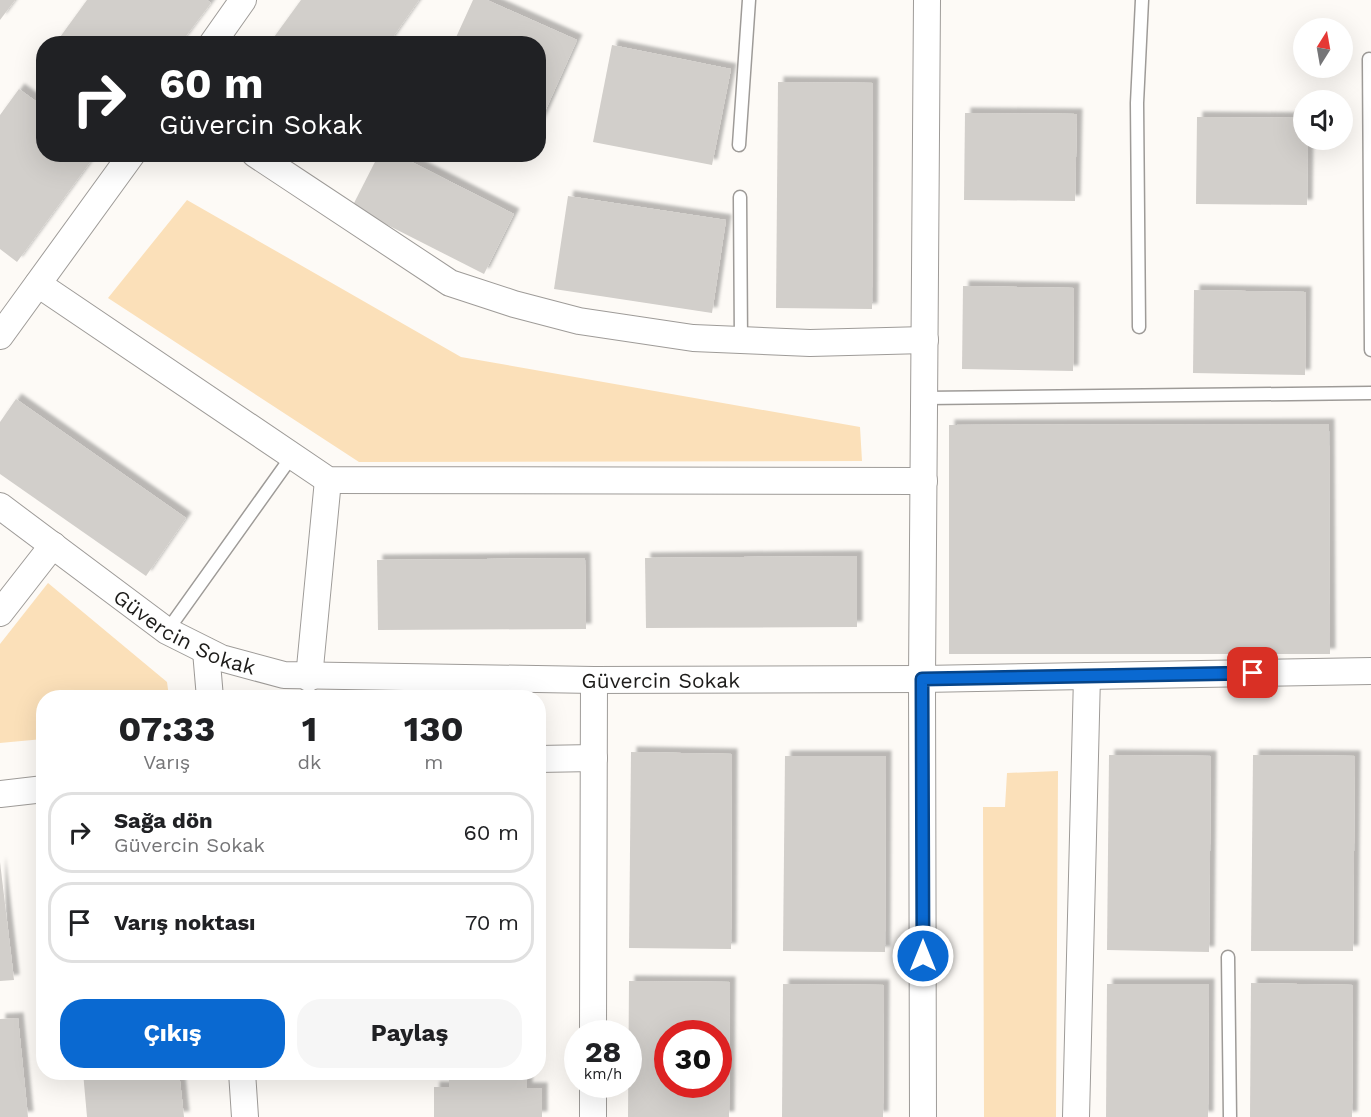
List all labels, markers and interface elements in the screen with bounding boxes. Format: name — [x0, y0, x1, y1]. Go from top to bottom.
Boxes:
north arrow — [1293, 18, 1353, 78]
map controls — [1293, 18, 1353, 150]
text: 60 m — [159, 59, 263, 108]
icon: right — [60, 60, 138, 138]
button: sound — [1293, 90, 1353, 150]
text: Güvercin Sokak — [159, 109, 363, 141]
street label: Güvercin Sokak — [109, 583, 258, 679]
pin — [1227, 647, 1278, 698]
icon: arrive — [1236, 656, 1269, 689]
street label: Güvercin Sokak — [581, 667, 740, 693]
text: 07:33 — [118, 708, 215, 750]
text: 1 — [302, 708, 317, 750]
text: 130 — [404, 708, 464, 750]
text: Varış — [143, 750, 190, 774]
text: dk — [298, 750, 321, 774]
text: m — [424, 750, 443, 774]
text: Sağa dön — [114, 808, 213, 833]
icon: right — [63, 816, 96, 849]
text: 60 m — [463, 820, 519, 845]
text: Güvercin Sokak — [114, 833, 265, 857]
icon: arrive — [63, 906, 96, 939]
text: Varış noktası — [114, 910, 256, 935]
text: 70 m — [465, 910, 519, 935]
position arrow — [891, 924, 955, 988]
button: Çıkış — [60, 999, 285, 1068]
button: Paylaş — [297, 999, 522, 1068]
speed limit sign: 30 — [654, 1020, 732, 1098]
text: 28 — [585, 1034, 621, 1069]
text: km/h — [584, 1065, 622, 1083]

